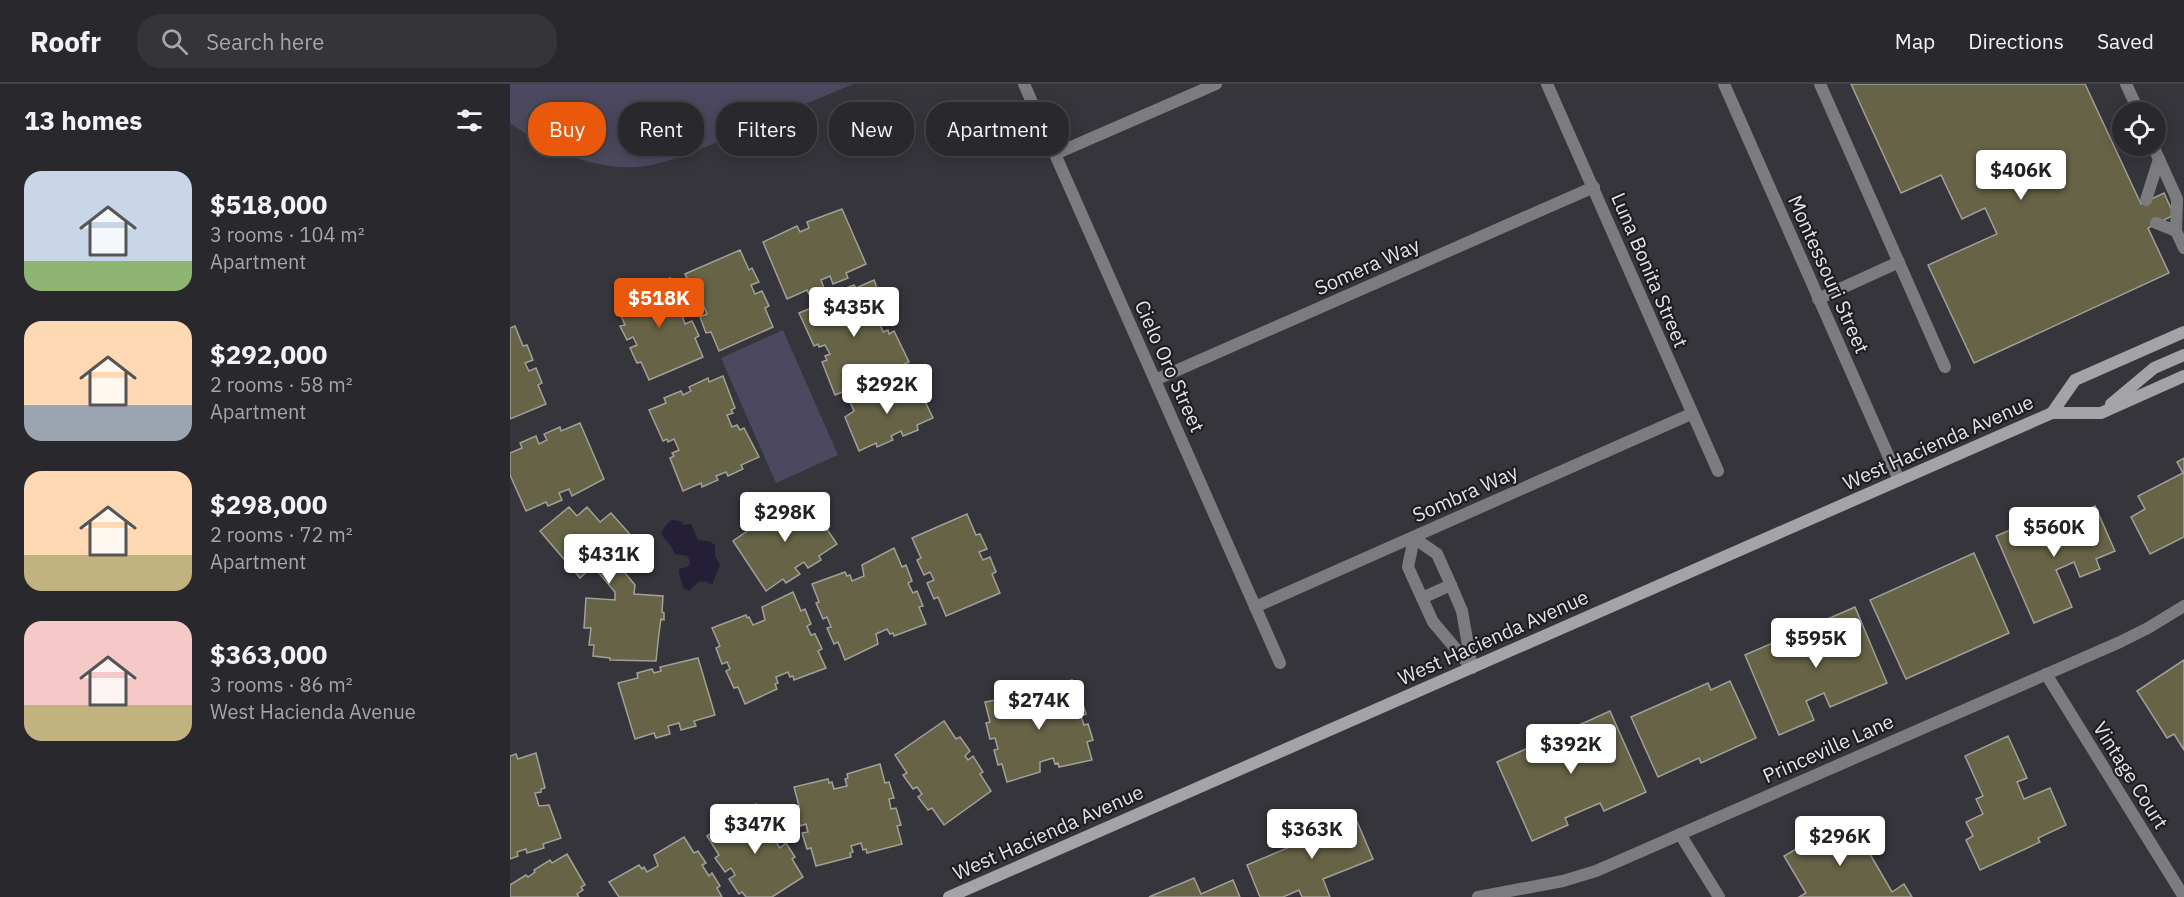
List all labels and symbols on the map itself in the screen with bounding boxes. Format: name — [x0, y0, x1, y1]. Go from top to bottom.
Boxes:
pin: $406K — [1979, 150, 2063, 201]
street label: Luna Bonita Street — [1605, 188, 1695, 352]
street label: Montessouri Street — [1782, 191, 1876, 357]
street label: Somera Way — [1310, 231, 1424, 301]
pin: $518K — [617, 278, 701, 329]
pin: $435K — [812, 287, 896, 338]
street label: Cielo Oro Street — [1129, 296, 1211, 436]
pin: $292K — [845, 364, 929, 415]
street label: West Hacienda Avenue — [1838, 388, 2038, 496]
street label: Sombra Way — [1408, 458, 1522, 528]
pin: $298K — [743, 492, 827, 543]
pin: $560K — [2012, 507, 2096, 558]
pin: $431K — [567, 534, 651, 585]
street label: West Hacienda Avenue — [1393, 583, 1593, 691]
pin: $595K — [1774, 618, 1858, 669]
pin: $274K — [997, 680, 1081, 731]
street label: Princeville Lane — [1758, 707, 1898, 789]
street label: Vintage Court — [2087, 716, 2175, 834]
pin: $392K — [1529, 724, 1613, 775]
street label: West Hacienda Avenue — [948, 778, 1148, 886]
pin: $347K — [713, 804, 797, 855]
pin: $363K — [1270, 809, 1354, 860]
pin: $296K — [1798, 816, 1882, 867]

